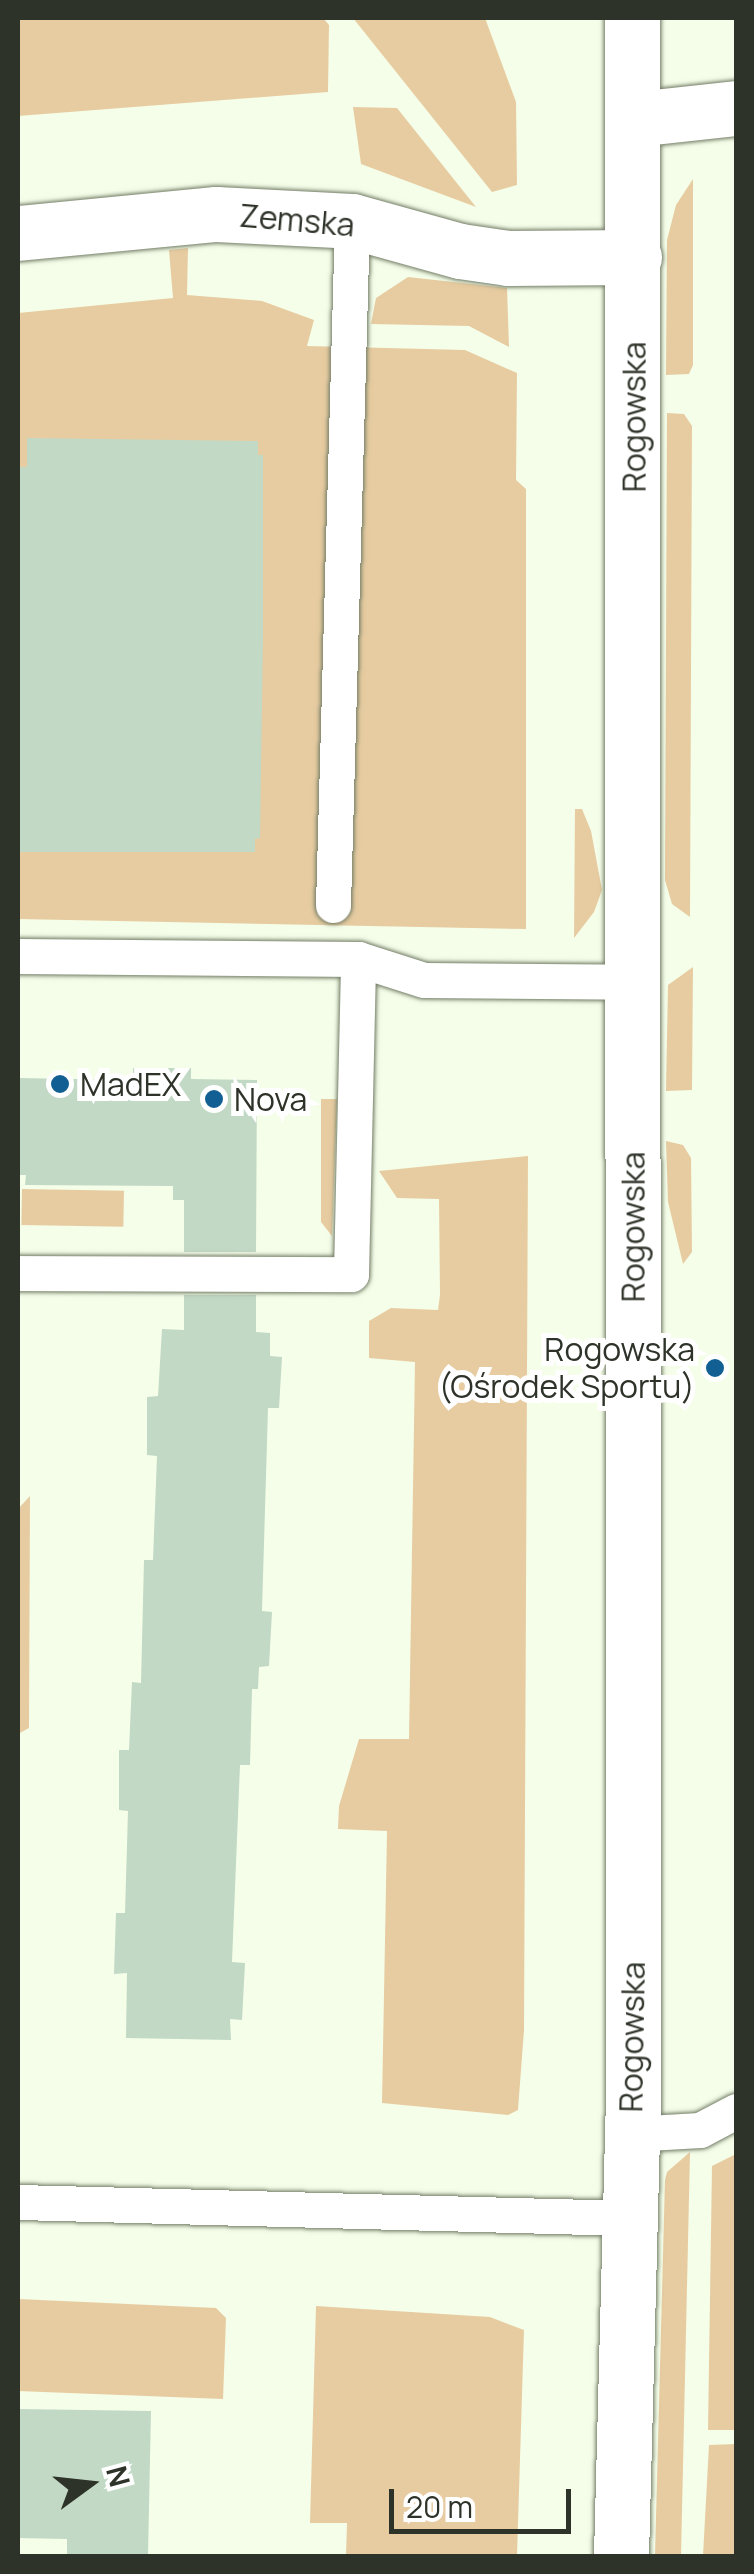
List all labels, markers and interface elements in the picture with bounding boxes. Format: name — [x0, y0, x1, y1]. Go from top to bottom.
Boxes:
street label: Zemska — [238, 196, 356, 244]
street label: Rogowska — [615, 342, 653, 492]
place label: MadEX — [80, 1065, 181, 1103]
marker: MadEX — [49, 1073, 71, 1095]
place label: Nova — [234, 1080, 307, 1118]
marker: Nova — [203, 1088, 225, 1110]
street label: Rogowska — [614, 1152, 652, 1302]
place label: Rogowska (Ośrodek Sportu) — [439, 1331, 695, 1406]
marker: Rogowska (Ośrodek Sportu) — [704, 1357, 726, 1379]
street label: Rogowska — [611, 1961, 653, 2113]
north arrow — [40, 2434, 140, 2534]
text: N — [98, 2462, 140, 2491]
scale bar — [394, 2469, 576, 2531]
text: 20 m — [406, 2486, 473, 2527]

